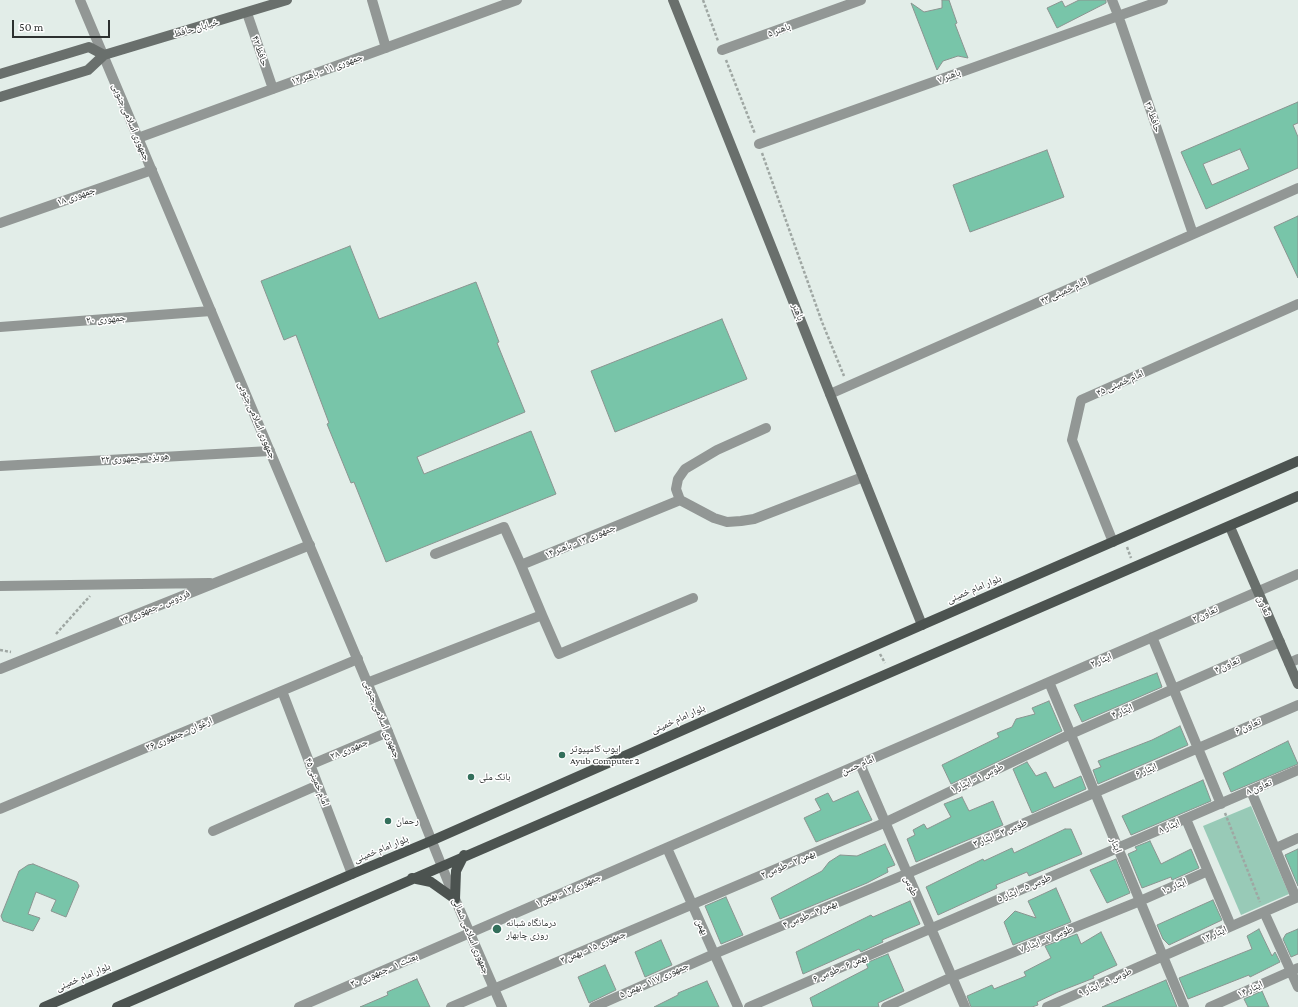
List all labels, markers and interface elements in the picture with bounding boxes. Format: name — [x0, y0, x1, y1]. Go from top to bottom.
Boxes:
scale bar — [14, 12, 112, 38]
street label: خیابان حافظ — [172, 16, 220, 40]
text: 50 m — [19, 20, 43, 34]
street label: باهنر ۵ — [766, 20, 792, 40]
street label: حافظ ۴۲ — [249, 34, 271, 68]
street label: جمهوری ۱۱ - باهنر ۱۲ — [290, 50, 364, 88]
street label: باهنر ۷ — [936, 66, 962, 86]
street label: جمهوری اسلامی جنوبی — [109, 82, 153, 162]
street label: حافظ ۳۶ — [1142, 100, 1164, 134]
street label: جمهوری ۱۸ — [55, 184, 97, 208]
street label: امام خمینی ۴۳ — [1038, 275, 1090, 307]
street label: باهنر — [789, 302, 807, 322]
street label: جمهوری ۲۰ — [86, 312, 126, 326]
street label: امام خمینی ۴۵ — [1094, 367, 1146, 399]
street label: جمهوری اسلامی جنوبی — [235, 380, 279, 460]
street label: هویزه - جمهوری ۲۲ — [100, 450, 170, 466]
street label: جمهوری ۱۳ - باهنر ۱۴ — [543, 521, 617, 561]
street label: بلوار امام خمینی — [945, 572, 1003, 606]
street label: فردوس - جمهوری ۲۴ — [118, 587, 192, 627]
street label: تعاون — [1254, 594, 1274, 618]
street label: تعاون ۲ — [1190, 603, 1220, 625]
street label: ایثار ۲ — [1088, 650, 1114, 670]
street label: تعاون ۴ — [1212, 654, 1242, 676]
street label: جمهوری اسلامی جنوبی — [361, 678, 403, 760]
street label: ایثار ۴ — [1109, 701, 1135, 721]
street label: بلوار امام خمینی — [649, 702, 707, 736]
street label: ارغوان - جمهوری ۲۶ — [144, 715, 214, 753]
street label: تعاون ۶ — [1233, 715, 1263, 737]
street label: جمهوری ۲۸ — [328, 736, 370, 762]
place label: ایوب کامپیوتر Ayub Computer 2 — [570, 743, 640, 766]
marker: ایوب کامپیوتر Ayub Computer 2 — [557, 750, 567, 760]
street label: امام حسن — [840, 753, 876, 777]
street label: امام خمینی ۴۵ — [302, 756, 332, 808]
street label: طوس ۱ - ایثار ۱ — [948, 760, 1006, 796]
street label: ایثار ۶ — [1133, 760, 1159, 780]
place label: بانک ملی — [479, 771, 511, 783]
marker: بانک ملی — [466, 772, 476, 782]
street label: تعاون ۸ — [1244, 776, 1274, 798]
place label: رحمان — [396, 815, 419, 827]
marker: رحمان — [383, 816, 393, 826]
street label: طوس ۳ - ایثار ۳ — [971, 816, 1029, 850]
street label: ایثار ۸ — [1156, 816, 1182, 836]
street label: بلوار امام خمینی — [352, 833, 410, 865]
street label: ایثار — [1107, 835, 1125, 855]
street label: بهمن ۲ - طوس ۲ — [759, 847, 817, 881]
street label: جمهوری ۱۳ - بهمن ۱ — [533, 871, 603, 909]
street label: طوس ۵ - ایثار ۵ — [995, 871, 1053, 905]
street label: طوس — [901, 874, 921, 898]
street label: ایثار ۱۰ — [1159, 875, 1189, 897]
street label: جمهوری اسلامی شمالی — [450, 896, 492, 976]
street label: بهمن ۴ - طوس ۴ — [781, 897, 839, 931]
place label: درمانگاه شبانه روزی چابهار — [506, 917, 556, 940]
street label: بهمن — [693, 917, 711, 937]
marker: درمانگاه شبانه روزی چابهار — [491, 923, 503, 935]
street label: طوس ۷ - ایثار ۷ — [1017, 923, 1075, 955]
street label: ایثار ۱۲ — [1199, 923, 1229, 945]
street label: جمهوری ۱۵ - بهمن ۳ — [558, 928, 628, 966]
street label: بعثت ۱ - جمهوری ۳۰ — [348, 950, 420, 990]
street label: بهمن ۶ - طوس ۶ — [811, 951, 869, 985]
street label: جمهوری ۱۱۷ - بهمن ۵ — [617, 959, 691, 1001]
street label: بلوار امام خمینی — [54, 960, 112, 994]
street label: طوس ۹ - ایثار ۹ — [1076, 965, 1134, 999]
street label: ایثار ۱۴ — [1235, 978, 1265, 1000]

